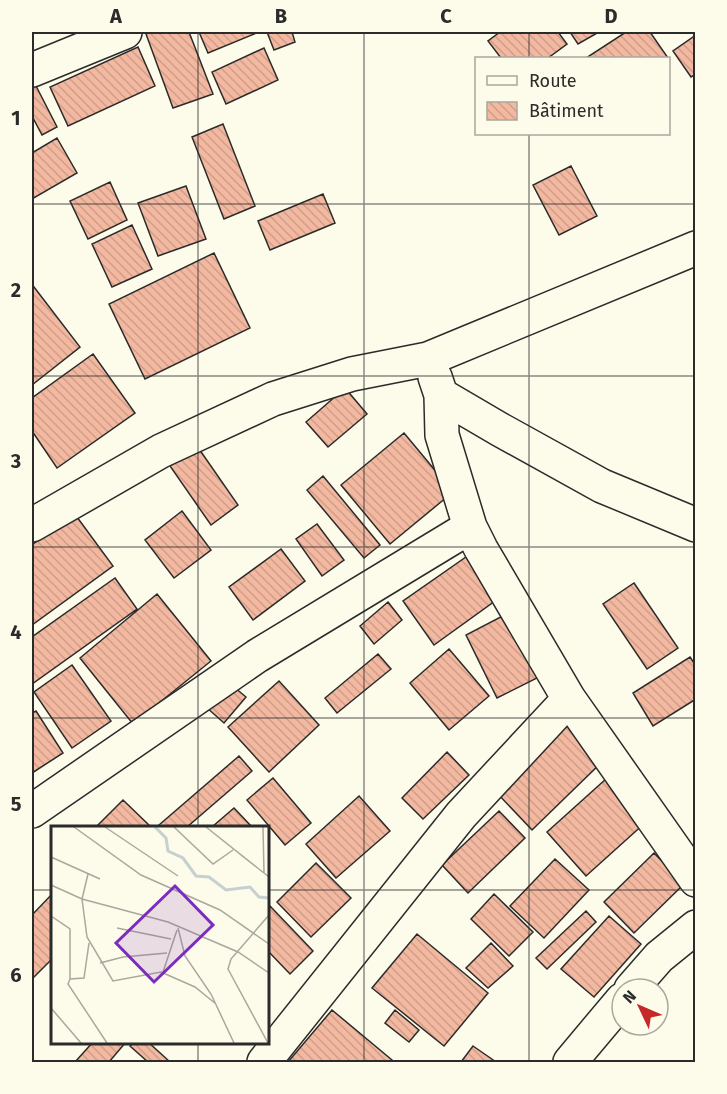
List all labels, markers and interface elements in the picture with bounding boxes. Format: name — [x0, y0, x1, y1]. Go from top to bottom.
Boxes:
text: A — [109, 4, 123, 28]
text: B — [275, 4, 287, 28]
text: C — [440, 4, 452, 28]
text: D — [604, 4, 618, 28]
legend — [475, 57, 670, 135]
text: Route — [529, 70, 577, 92]
text: Bâtiment — [529, 100, 604, 122]
text: 1 — [11, 106, 21, 130]
text: 2 — [11, 278, 21, 302]
text: 3 — [10, 449, 21, 473]
text: 4 — [10, 620, 22, 644]
text: 5 — [11, 792, 22, 816]
inset map — [51, 826, 268, 1043]
text: 6 — [10, 963, 22, 987]
north arrow — [610, 977, 670, 1037]
text: N — [619, 987, 640, 1007]

